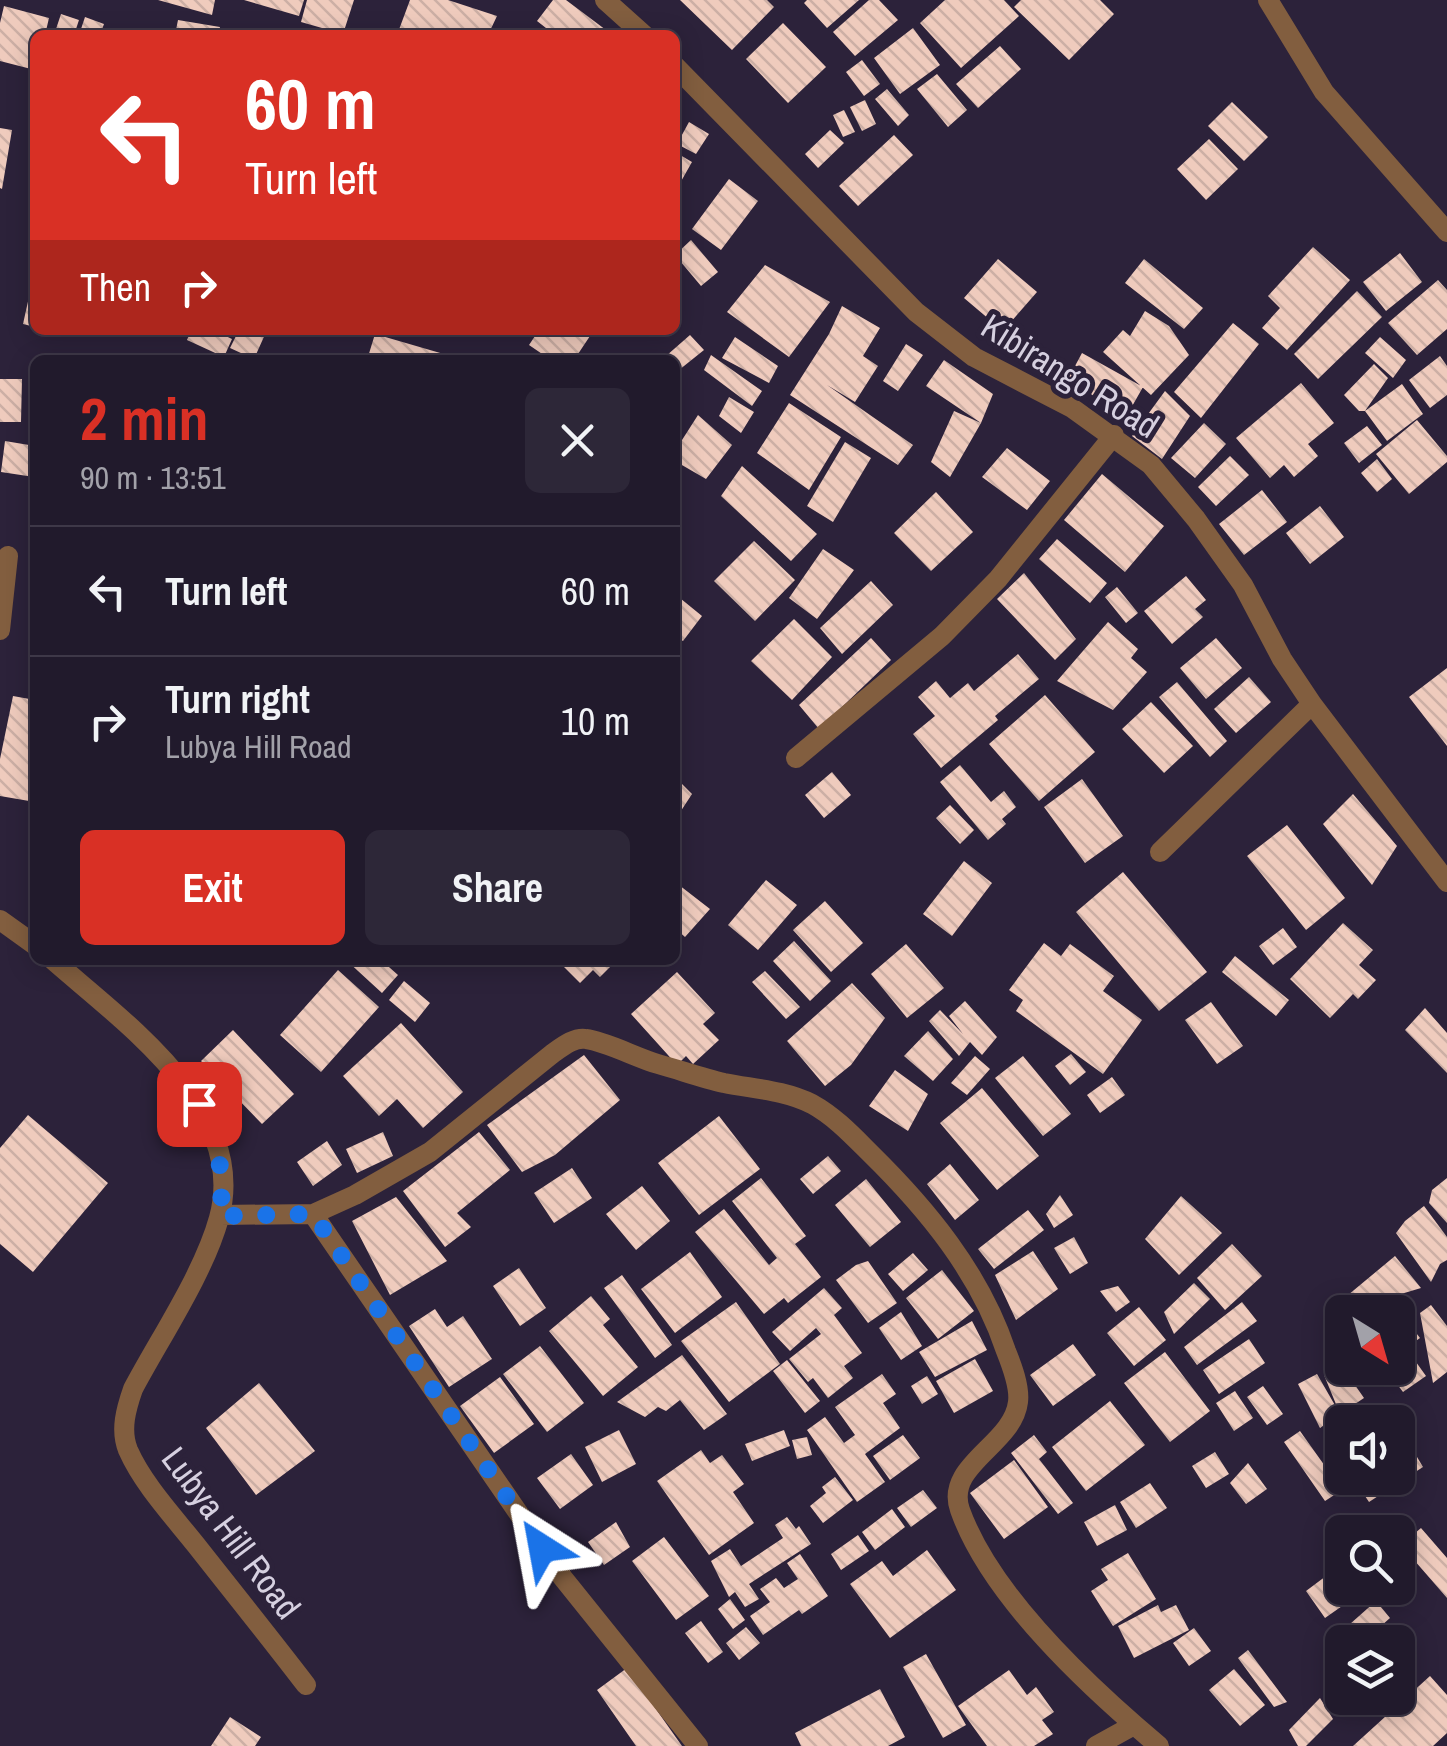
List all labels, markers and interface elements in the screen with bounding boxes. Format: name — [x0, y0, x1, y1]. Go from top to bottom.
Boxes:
text: 60 m — [245, 57, 376, 151]
icon: left — [80, 70, 210, 200]
text: Turn left — [245, 147, 377, 208]
icon: right — [171, 260, 226, 315]
text: Then — [80, 262, 151, 313]
street label: Kibirango Road — [973, 302, 1168, 449]
text: 2 min — [80, 378, 209, 459]
button: close — [525, 388, 630, 493]
text: 90 m · 13:51 — [80, 456, 226, 499]
icon: left — [80, 564, 135, 619]
text: Turn left — [165, 566, 287, 617]
text: 60 m — [561, 566, 630, 617]
text: Turn right — [165, 674, 310, 725]
icon: right — [80, 694, 135, 749]
text: 10 m — [561, 696, 630, 747]
text: Lubya Hill Road — [165, 725, 352, 768]
button: Exit — [80, 830, 345, 945]
button: Share — [365, 830, 630, 945]
pin — [157, 1062, 242, 1147]
icon: arrive — [172, 1077, 227, 1132]
north arrow — [1325, 1295, 1415, 1385]
map controls — [1325, 1295, 1415, 1715]
button: sound — [1325, 1405, 1415, 1495]
street label: Lubya Hill Road — [151, 1437, 312, 1628]
position arrow — [490, 1496, 594, 1600]
button: search — [1325, 1515, 1415, 1605]
button: layers — [1325, 1625, 1415, 1715]

